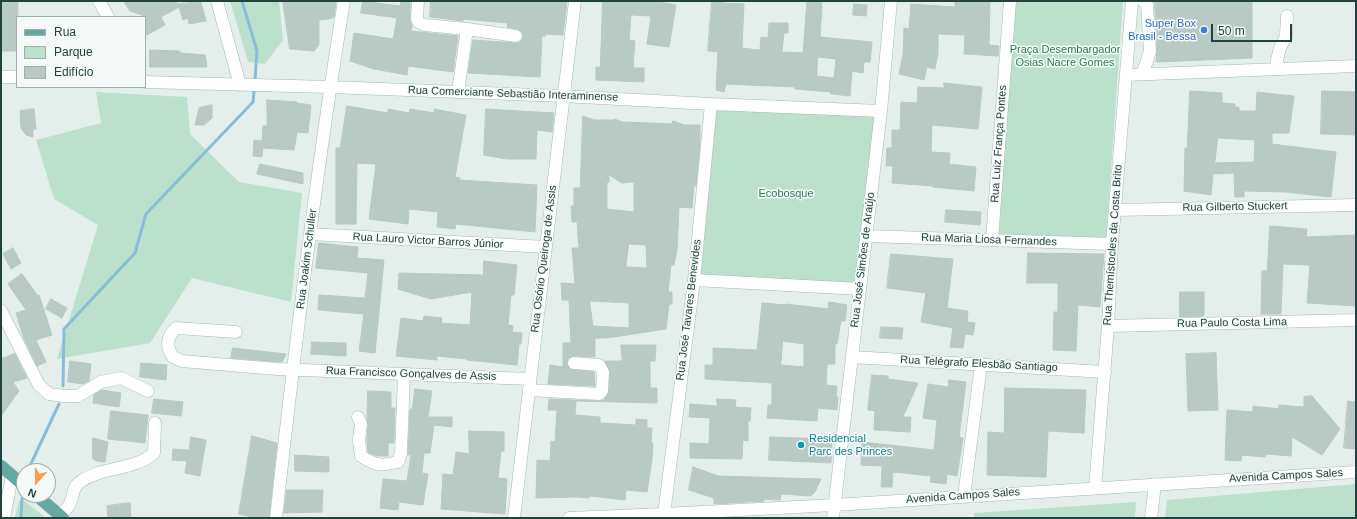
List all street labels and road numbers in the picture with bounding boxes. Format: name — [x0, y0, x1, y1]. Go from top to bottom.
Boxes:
street label: Rua Comerciante Sebastião Interaminense — [408, 84, 618, 104]
street label: Rua Luiz França Pontes — [988, 85, 1010, 203]
street label: Rua Themístocles da Costa Brito — [1101, 164, 1125, 326]
street label: Rua Osório Queiroga de Assis — [528, 184, 560, 334]
street label: Rua José Simões de Araújo — [848, 192, 878, 328]
street label: Rua Gilberto Stuckert — [1182, 199, 1288, 215]
street label: Rua Joakim Schuller — [294, 208, 320, 310]
street label: Rua Lauro Victor Barros Júnior — [352, 230, 504, 252]
street label: Rua Maria Liosa Fernandes — [921, 231, 1057, 249]
street label: Rua José Tavares Benevides — [674, 238, 704, 382]
street label: Rua Paulo Costa Lima — [1177, 315, 1287, 331]
street label: Rua Telégrafo Elesbão Santiago — [900, 353, 1058, 375]
street label: Rua Francisco Gonçalves de Assis — [326, 364, 496, 384]
street label: Avenida Campos Sales — [1229, 466, 1343, 486]
street label: Avenida Campos Sales — [906, 485, 1020, 507]

